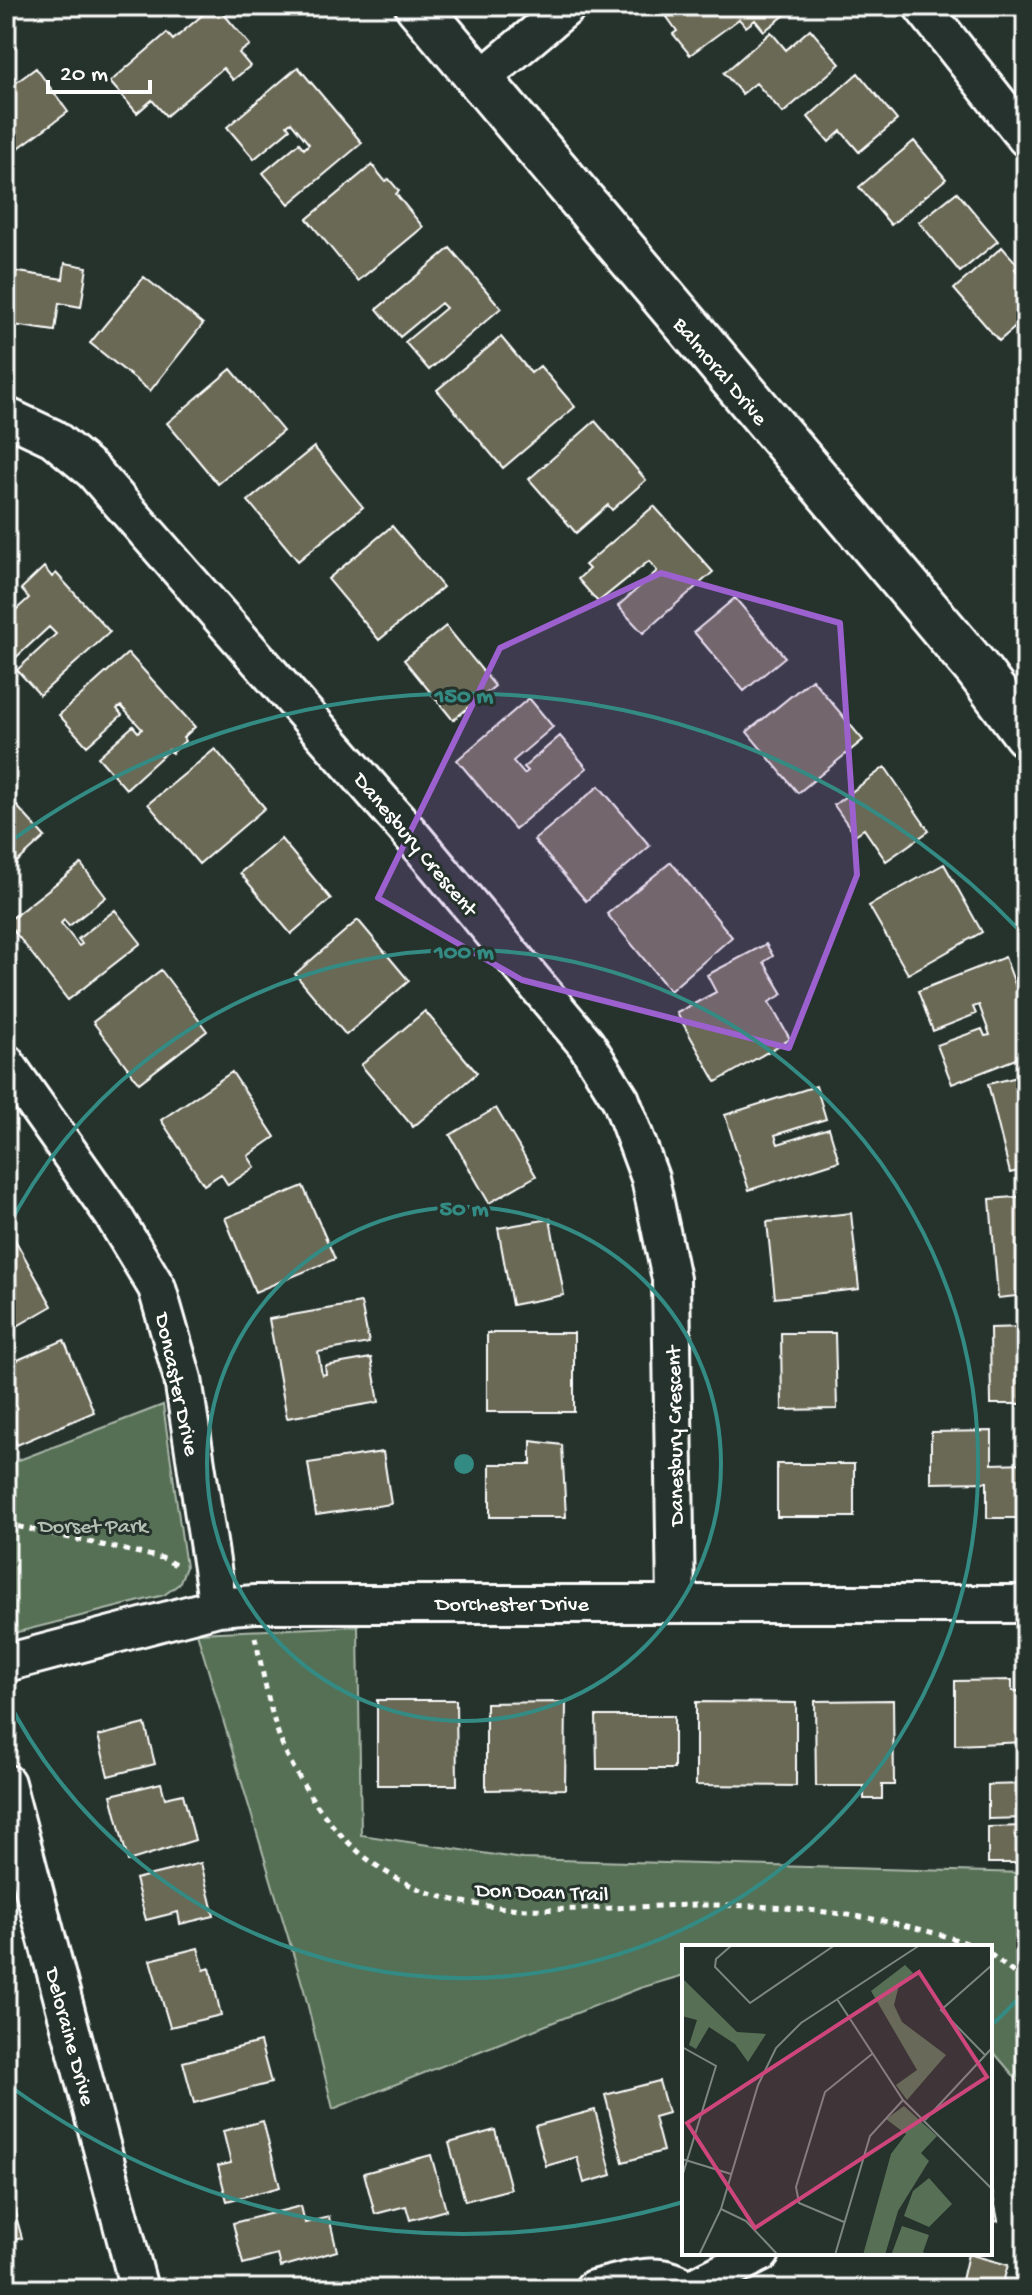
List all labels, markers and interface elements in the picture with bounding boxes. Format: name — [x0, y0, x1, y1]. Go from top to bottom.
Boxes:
scale bar — [48, 44, 150, 94]
text: 20 m — [60, 61, 108, 90]
street label: Balmoral Drive — [665, 312, 772, 432]
text: 150 m — [434, 683, 493, 712]
street label: Danesbury Crescent — [345, 767, 483, 924]
text: 100 m — [433, 939, 494, 968]
text: 50 m — [440, 1196, 488, 1225]
street label: Doncaster Drive — [147, 1309, 203, 1459]
street label: Danesbury Crescent — [662, 1344, 692, 1528]
centre of rings — [450, 1450, 478, 1478]
park label: Dorset Park — [36, 1515, 150, 1541]
street label: Dorchester Drive — [433, 1593, 589, 1619]
street label: Don Doan Trail — [473, 1879, 609, 1909]
inset map — [682, 1945, 992, 2255]
street label: Deloraine Drive — [37, 1963, 99, 2109]

